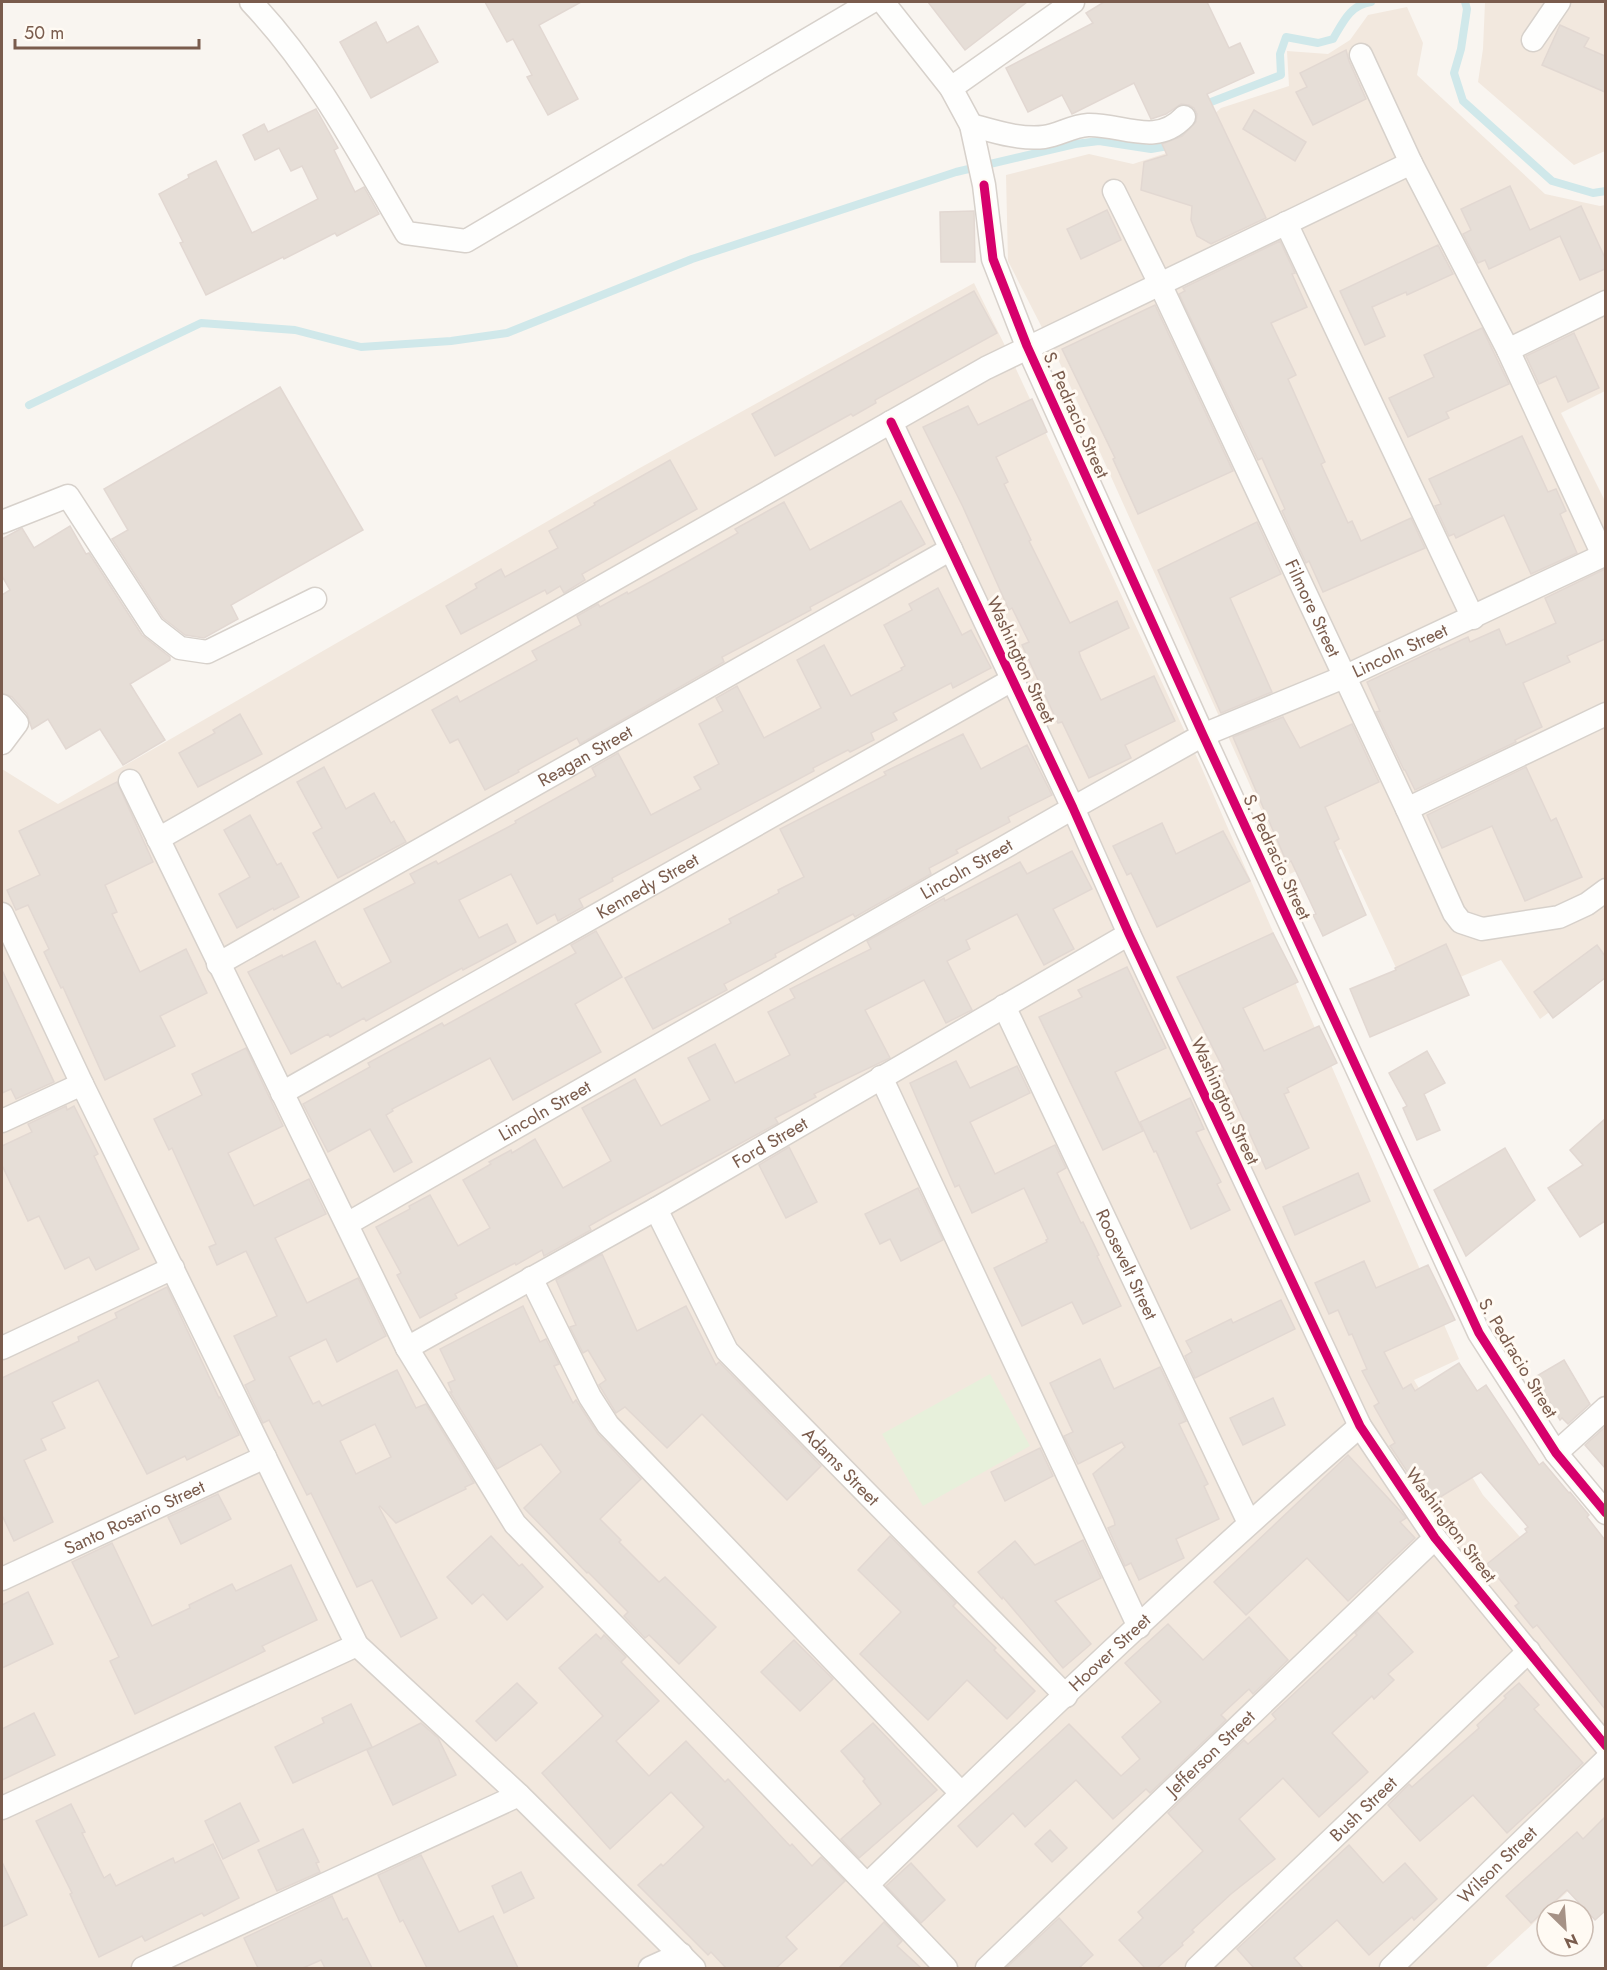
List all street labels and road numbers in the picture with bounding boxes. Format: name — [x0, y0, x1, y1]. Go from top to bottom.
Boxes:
street label: S. Pedracio Street — [1037, 348, 1116, 483]
street label: Filmore Street — [1278, 555, 1347, 662]
street label: Washington Street — [980, 592, 1062, 729]
street label: Lincoln Street — [1348, 617, 1452, 684]
street label: Reagan Street — [533, 719, 638, 793]
street label: S. Pedracio Street — [1237, 790, 1318, 925]
street label: Lincoln Street — [915, 832, 1018, 906]
street label: Kennedy Street — [592, 847, 704, 925]
street label: Washington Street — [1184, 1033, 1266, 1170]
street label: Lincoln Street — [494, 1074, 596, 1147]
street label: Ford Street — [727, 1110, 813, 1175]
street label: Roosevelt Street — [1089, 1205, 1164, 1325]
street label: S. Pedracio Street — [1472, 1293, 1564, 1423]
street label: Adams Street — [796, 1422, 886, 1512]
street label: Washington Street — [1399, 1462, 1503, 1588]
street label: Santo Rosario Street — [60, 1473, 210, 1561]
street label: Hoover Street — [1063, 1607, 1157, 1698]
street label: Jefferson Street — [1159, 1704, 1261, 1804]
street label: Bush Street — [1324, 1770, 1403, 1848]
street label: Wilson Street — [1452, 1820, 1543, 1910]

